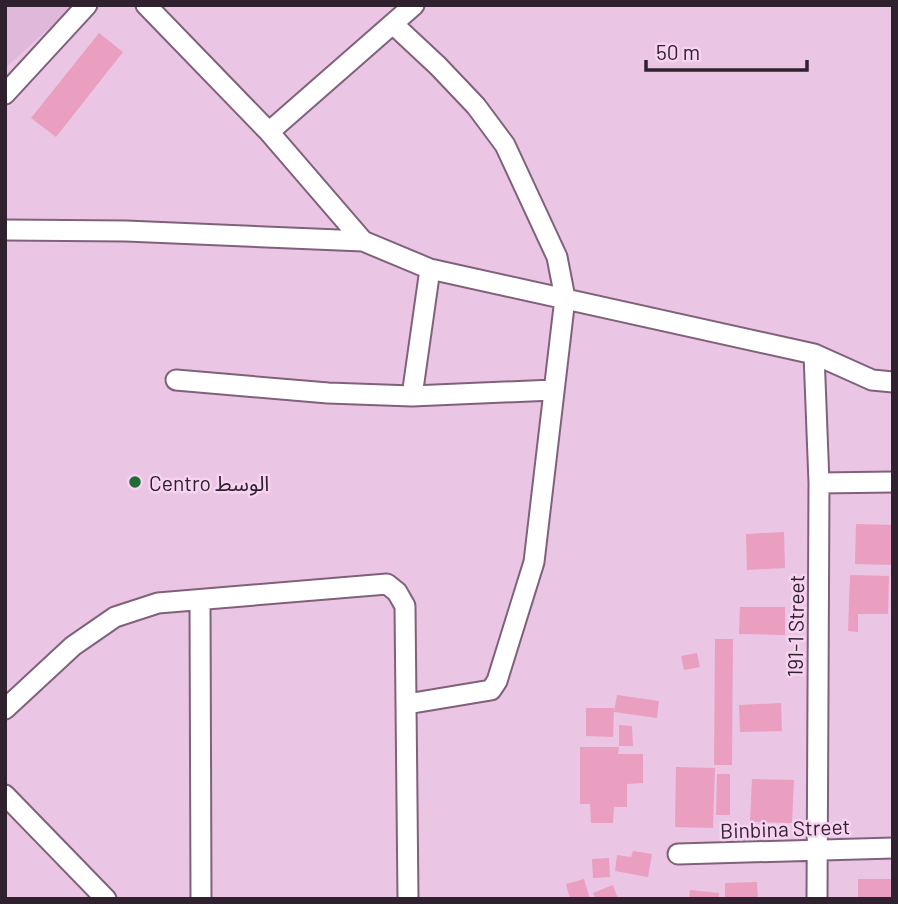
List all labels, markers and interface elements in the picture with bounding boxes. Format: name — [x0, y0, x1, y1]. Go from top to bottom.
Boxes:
scale bar — [646, 28, 807, 72]
text: 50 m — [656, 39, 700, 64]
place label: Centro الوسط — [149, 470, 269, 496]
marker: Centro الوسط — [127, 474, 143, 490]
street label: 191-1 Street — [782, 575, 808, 677]
street label: Binbina Street — [719, 813, 851, 843]

